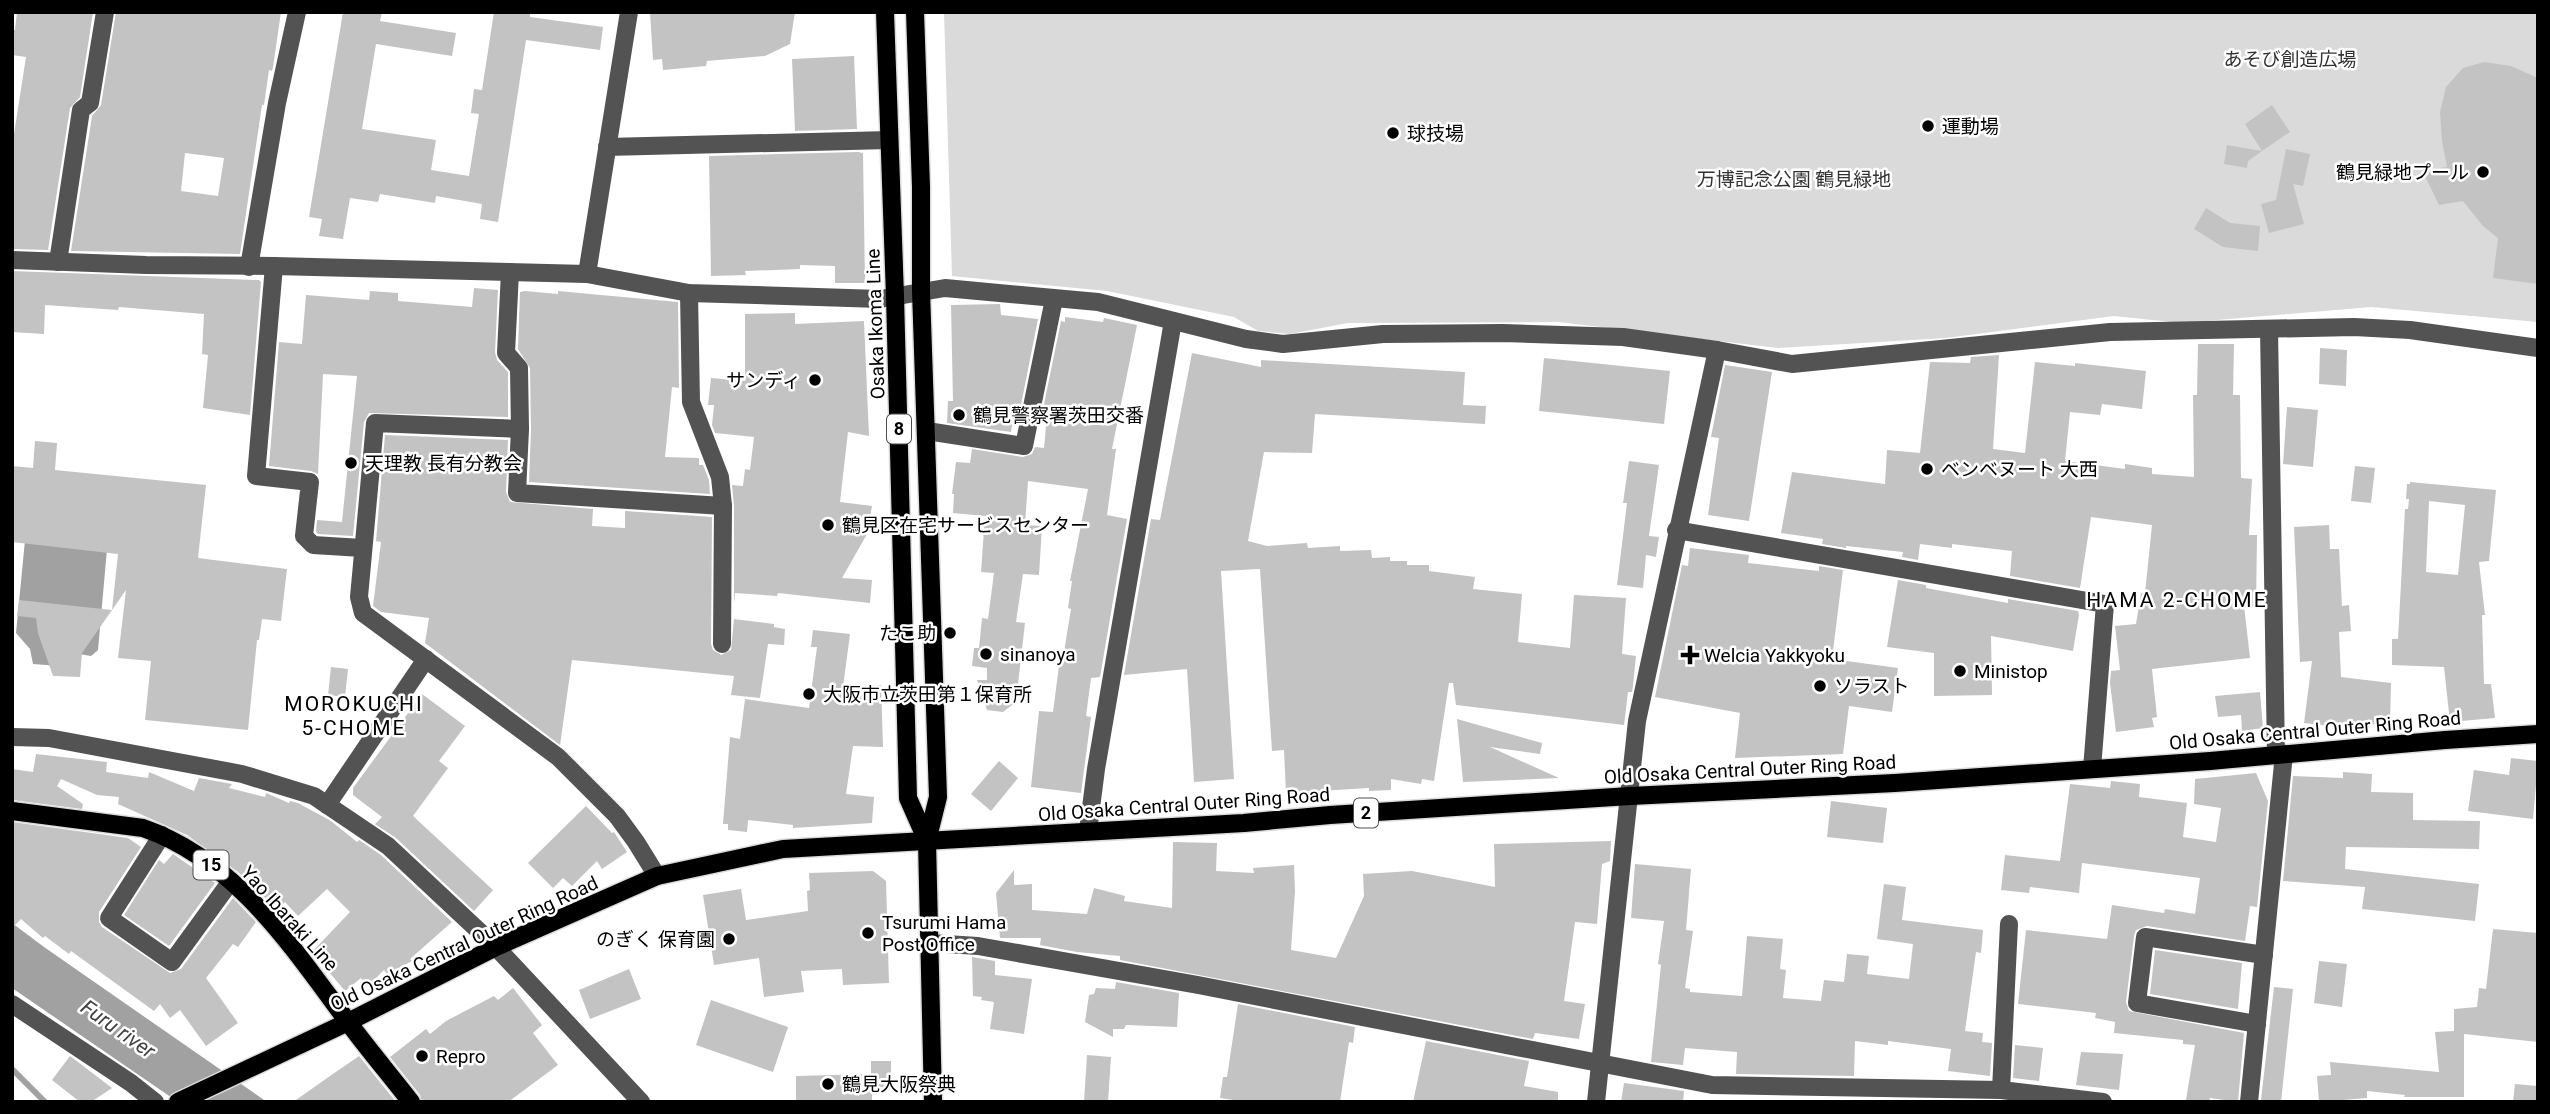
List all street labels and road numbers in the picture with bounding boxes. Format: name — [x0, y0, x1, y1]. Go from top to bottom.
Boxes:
street label: Osaka Ikoma Line — [861, 248, 890, 400]
road number: 8 — [887, 414, 911, 444]
street label: Old Osaka Central Outer Ring Road — [2168, 706, 2462, 755]
street label: Old Osaka Central Outer Ring Road — [1603, 750, 1897, 789]
street label: Old Osaka Central Outer Ring Road — [1037, 783, 1331, 826]
road number: 2 — [1354, 798, 1378, 828]
road number: 15 — [194, 850, 228, 880]
street label: Yao Ibaraki Line — [236, 861, 343, 976]
street label: Old Osaka Central Outer Ring Road — [327, 871, 602, 1016]

